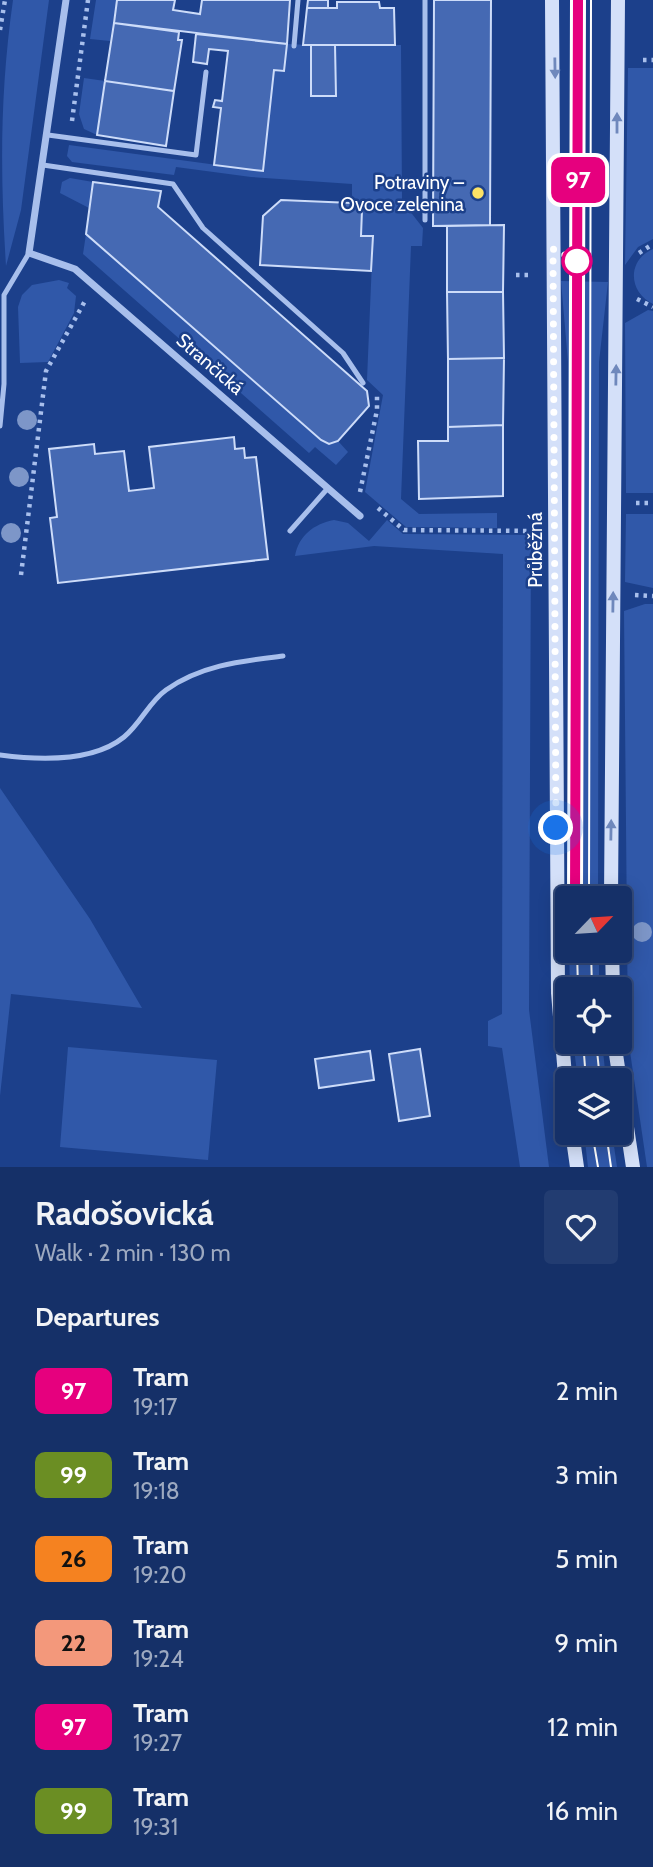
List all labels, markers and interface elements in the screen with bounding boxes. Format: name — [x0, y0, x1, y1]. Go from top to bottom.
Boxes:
one-way arrow — [549, 57, 561, 79]
one-way arrow — [611, 111, 623, 133]
line badge: 97 — [546, 157, 610, 203]
text: 97 — [565, 165, 591, 194]
place label: Potraviny – Ovoce zelenina — [340, 171, 465, 216]
marker: Potraviny – Ovoce zelenina — [470, 185, 486, 201]
unlabelled marker — [562, 246, 592, 276]
street label: Strančická — [172, 329, 248, 399]
one-way arrow — [610, 363, 622, 385]
street label: Průběžná — [524, 512, 547, 588]
one-way arrow — [608, 591, 619, 613]
your location — [538, 810, 573, 845]
one-way arrow — [605, 818, 617, 840]
north arrow — [555, 886, 632, 962]
map controls — [555, 886, 632, 1145]
button: locate — [555, 977, 632, 1054]
button: layers — [555, 1068, 632, 1145]
button: heart — [544, 1190, 618, 1264]
text: Radošovická — [35, 1193, 214, 1233]
text: Walk · 2 min · 130 m — [35, 1239, 231, 1267]
text: Departures — [35, 1301, 159, 1333]
text: Tram — [133, 1361, 189, 1393]
text: 2 min — [556, 1375, 618, 1407]
text: 97 — [61, 1376, 86, 1405]
text: 19:17 — [133, 1393, 177, 1421]
text: Tram — [133, 1445, 189, 1477]
text: 3 min — [555, 1459, 618, 1491]
text: 99 — [60, 1460, 87, 1489]
text: 19:18 — [133, 1477, 180, 1505]
text: Tram — [133, 1529, 189, 1561]
text: 5 min — [555, 1543, 618, 1575]
text: 26 — [60, 1544, 87, 1573]
text: 19:20 — [133, 1561, 186, 1589]
text: Tram — [133, 1613, 189, 1645]
text: 9 min — [555, 1627, 618, 1659]
text: 22 — [61, 1628, 86, 1657]
text: 19:24 — [133, 1645, 184, 1673]
text: Tram — [133, 1697, 189, 1729]
text: 12 min — [547, 1711, 618, 1743]
text: 97 — [61, 1712, 86, 1741]
text: 19:27 — [133, 1729, 182, 1757]
text: Tram — [133, 1781, 189, 1813]
text: 16 min — [546, 1795, 618, 1827]
text: 99 — [60, 1796, 87, 1825]
text: 19:31 — [133, 1813, 178, 1841]

